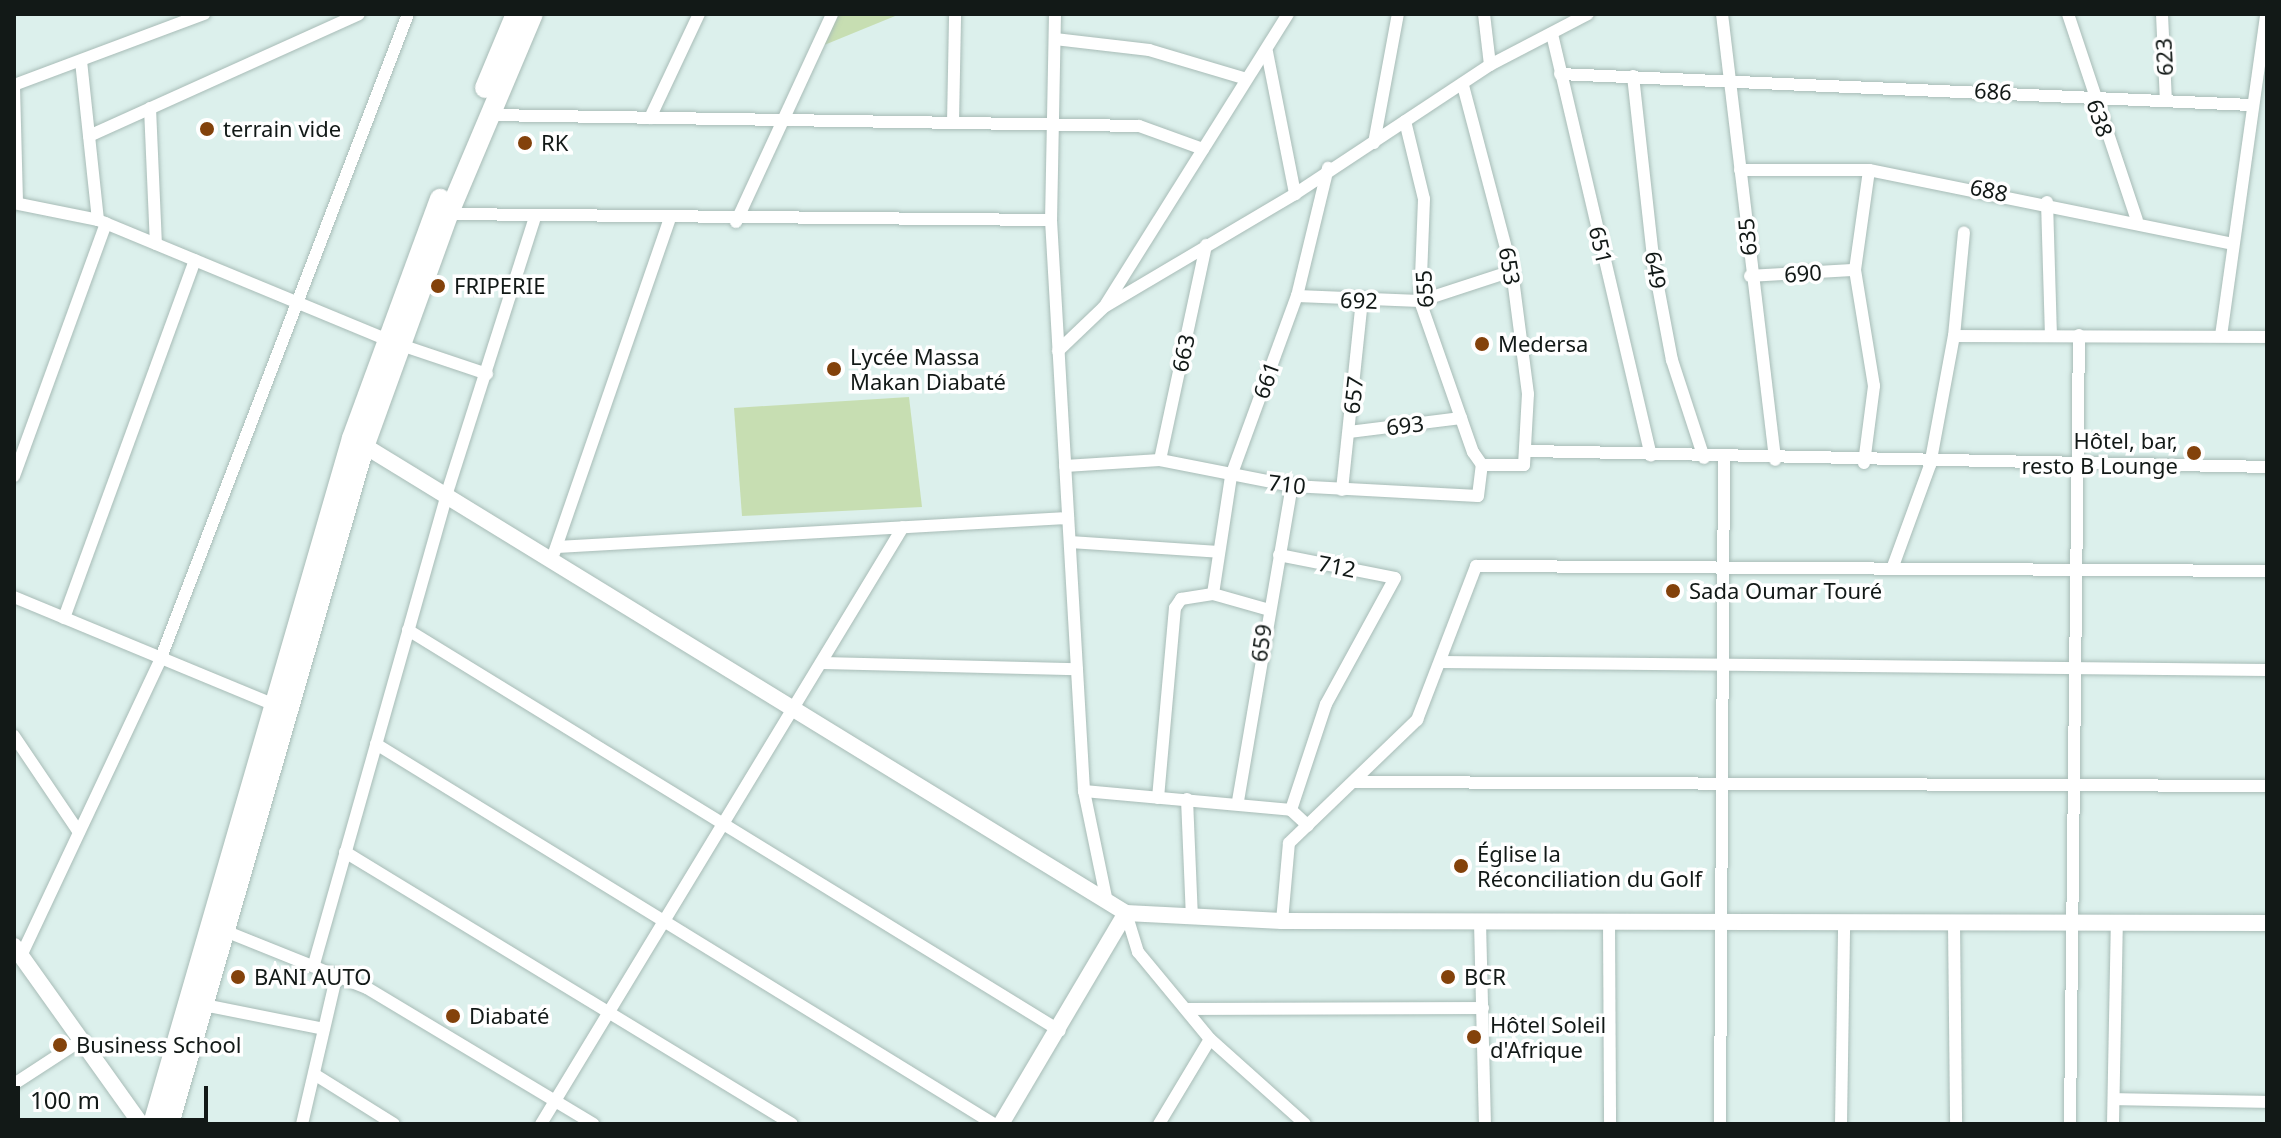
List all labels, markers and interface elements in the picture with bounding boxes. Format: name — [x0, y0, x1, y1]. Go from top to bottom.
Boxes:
street label: 623 — [2150, 37, 2178, 77]
street label: 686 — [1973, 77, 2013, 105]
street label: 638 — [2081, 96, 2119, 140]
place label: terrain vide — [223, 116, 341, 142]
marker: terrain vide — [198, 120, 216, 138]
place label: RK — [541, 130, 568, 156]
marker: RK — [516, 134, 534, 152]
street label: 688 — [1968, 173, 2010, 207]
street label: 635 — [1732, 217, 1762, 257]
street label: 651 — [1584, 224, 1618, 266]
street label: 653 — [1494, 245, 1526, 287]
street label: 649 — [1640, 249, 1672, 291]
street label: 690 — [1783, 259, 1823, 287]
street label: 655 — [1410, 269, 1438, 309]
place label: FRIPERIE — [454, 273, 545, 299]
marker: FRIPERIE — [429, 277, 447, 295]
street label: 692 — [1340, 286, 1378, 314]
place label: Medersa — [1498, 331, 1588, 357]
street label: 663 — [1166, 332, 1200, 374]
marker: Medersa — [1473, 335, 1491, 353]
place label: Lycée Massa Makan Diabaté — [850, 343, 1006, 394]
street label: 661 — [1247, 358, 1285, 402]
marker: Lycée Massa Makan Diabaté — [825, 360, 843, 378]
street label: 657 — [1338, 375, 1368, 415]
street label: 693 — [1385, 410, 1425, 440]
place label: Hôtel, bar, resto B Lounge — [2021, 427, 2178, 478]
marker: Hôtel, bar, resto B Lounge — [2185, 444, 2203, 462]
street label: 710 — [1267, 469, 1307, 499]
street label: 712 — [1316, 549, 1358, 583]
place label: Sada Oumar Touré — [1689, 578, 1882, 604]
marker: Sada Oumar Touré — [1664, 582, 1682, 600]
street label: 659 — [1245, 622, 1277, 664]
place label: Église la Réconciliation du Golf — [1477, 840, 1702, 892]
marker: Église la Réconciliation du Golf — [1452, 857, 1470, 875]
place label: BANI AUTO — [254, 964, 371, 990]
place label: BCR — [1464, 964, 1506, 990]
marker: BANI AUTO — [229, 968, 247, 986]
marker: BCR — [1439, 968, 1457, 986]
place label: Diabaté — [469, 1003, 549, 1029]
marker: Diabaté — [444, 1007, 462, 1025]
place label: Hôtel Soleil d'Afrique — [1490, 1011, 1606, 1062]
marker: Hôtel Soleil d'Afrique — [1465, 1028, 1483, 1046]
place label: Business School — [76, 1032, 241, 1058]
marker: Business School — [51, 1036, 69, 1054]
scale bar — [20, 1070, 212, 1120]
text: 100 m — [30, 1083, 100, 1116]

